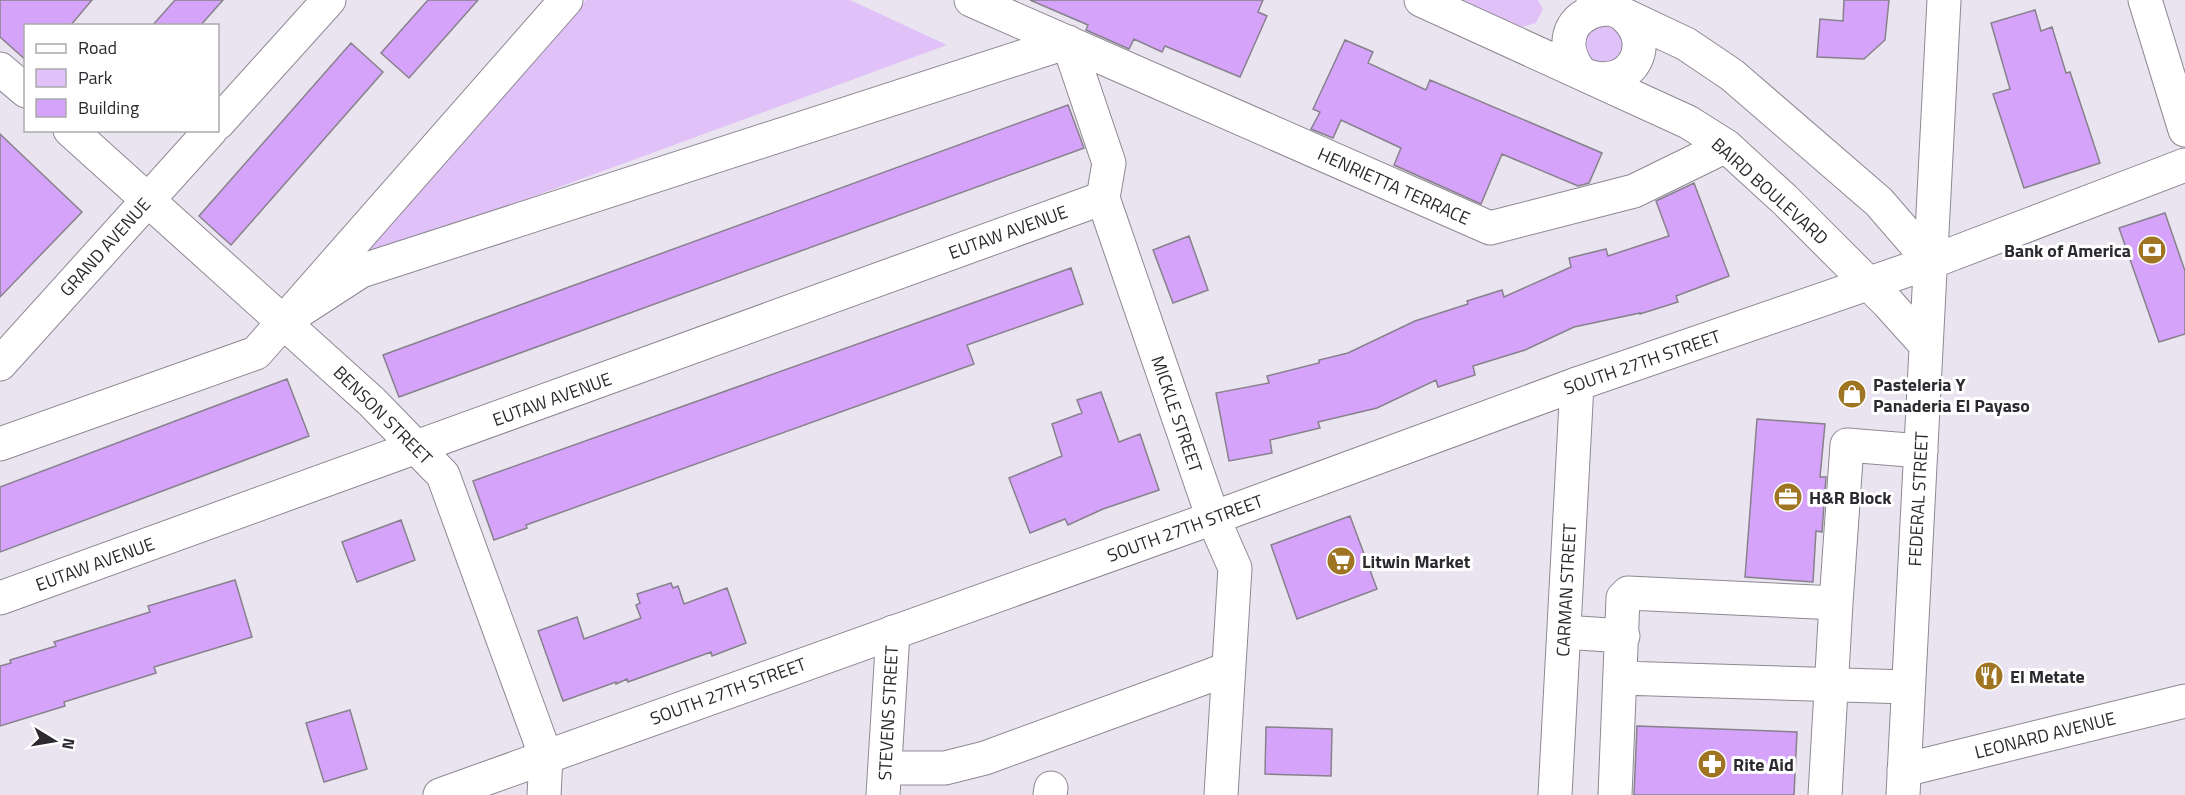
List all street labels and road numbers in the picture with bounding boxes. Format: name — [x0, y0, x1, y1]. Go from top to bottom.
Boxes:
street label: BAIRD BOULEVARD — [1706, 131, 1834, 251]
street label: HENRIETTA TERRACE — [1313, 140, 1475, 232]
street label: GRAND AVENUE — [53, 192, 157, 302]
street label: EUTAW AVENUE — [945, 198, 1071, 266]
street label: SOUTH 27TH STREET — [1560, 322, 1725, 401]
street label: MICKLE STREET — [1144, 352, 1210, 476]
street label: BENSON STREET — [327, 359, 439, 471]
street label: EUTAW AVENUE — [489, 365, 615, 433]
street label: FEDERAL STREET — [1901, 430, 1935, 567]
street label: SOUTH 27TH STREET — [1103, 487, 1267, 569]
street label: CARMAN STREET — [1549, 522, 1583, 657]
street label: EUTAW AVENUE — [32, 530, 158, 598]
street label: STEVENS STREET — [871, 644, 905, 781]
street label: SOUTH 27TH STREET — [646, 650, 810, 732]
street label: LEONARD AVENUE — [1972, 704, 2118, 766]

